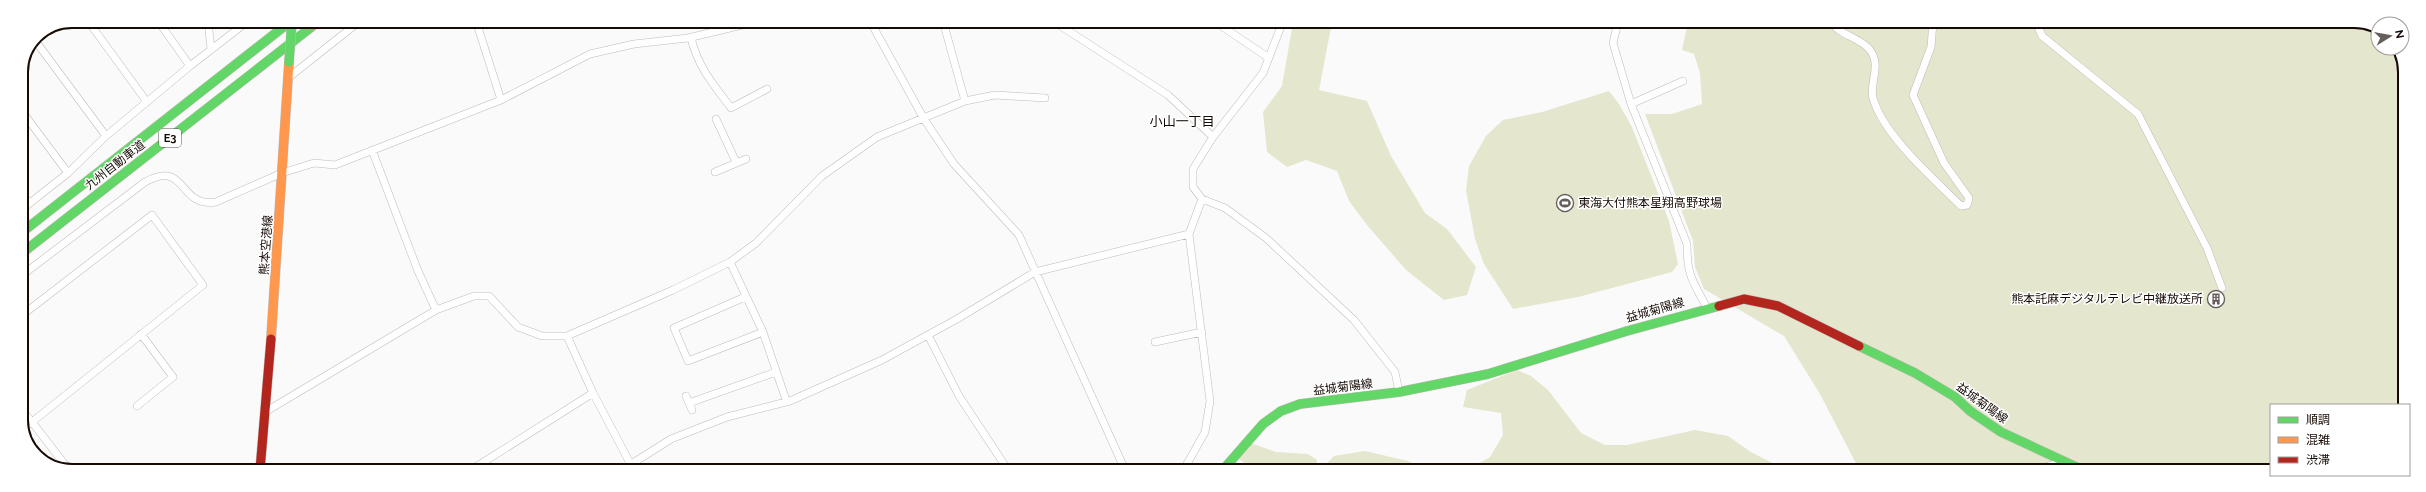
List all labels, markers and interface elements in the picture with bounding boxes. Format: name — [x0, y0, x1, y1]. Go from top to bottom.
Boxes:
north arrow — [2370, 16, 2410, 56]
text: N — [2392, 29, 2407, 40]
district label: 小山一丁目 — [1149, 114, 1215, 129]
road number: E3 — [159, 129, 181, 147]
street label: 九州自動車道 — [82, 137, 148, 193]
sports icon: 東海大付熊本星翔高野球場 — [1555, 193, 1575, 213]
place label: 東海大付熊本星翔高野球場 — [1578, 196, 1722, 210]
street label: 熊本空港線 — [257, 215, 275, 275]
building icon: 熊本託麻デジタルテレビ中継放送所 — [2206, 289, 2226, 309]
place label: 熊本託麻デジタルテレビ中継放送所 — [2011, 292, 2203, 306]
street label: 益城菊陽線 — [1624, 295, 1686, 325]
street label: 益城菊陽線 — [1312, 376, 1374, 398]
street label: 益城菊陽線 — [1954, 380, 2010, 426]
legend — [2270, 404, 2410, 476]
text: 順調 — [2306, 413, 2330, 427]
text: 混雑 — [2306, 433, 2330, 447]
text: 渋滞 — [2306, 453, 2330, 467]

